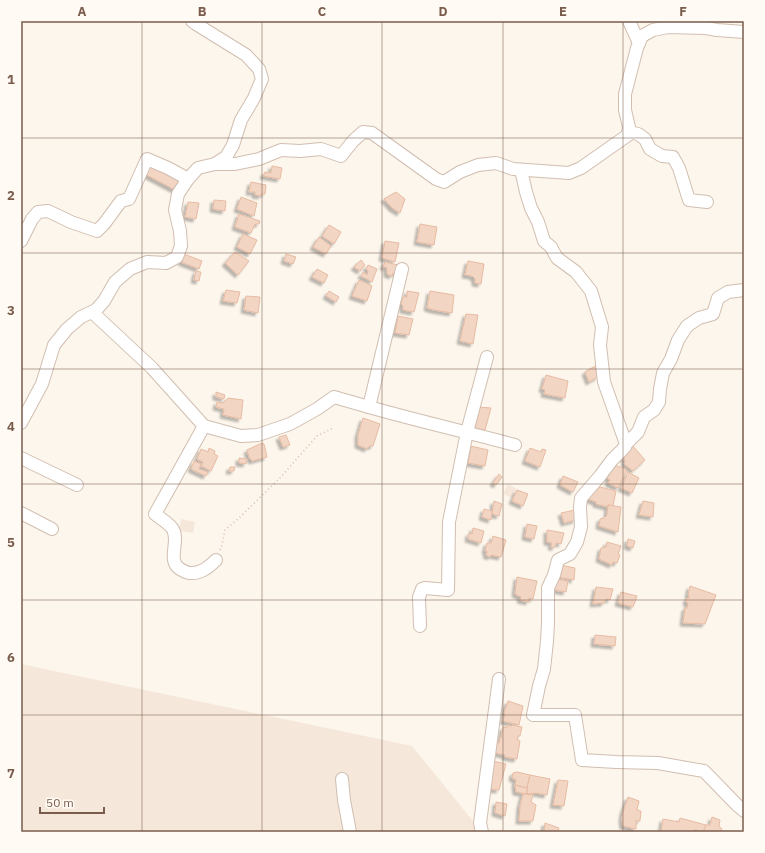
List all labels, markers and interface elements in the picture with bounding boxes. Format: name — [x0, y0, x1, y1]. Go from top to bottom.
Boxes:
text: A — [78, 3, 87, 20]
text: B — [198, 3, 207, 20]
text: C — [318, 3, 327, 20]
text: D — [438, 3, 448, 20]
text: E — [559, 3, 567, 20]
text: F — [679, 3, 687, 20]
text: 1 — [7, 71, 15, 88]
text: 2 — [7, 187, 15, 204]
text: 3 — [7, 302, 15, 319]
text: 4 — [7, 418, 15, 435]
text: 5 — [7, 534, 15, 551]
text: 6 — [7, 649, 15, 666]
text: 7 — [7, 765, 15, 782]
scale bar — [40, 789, 104, 815]
text: 50 m — [46, 795, 74, 810]

